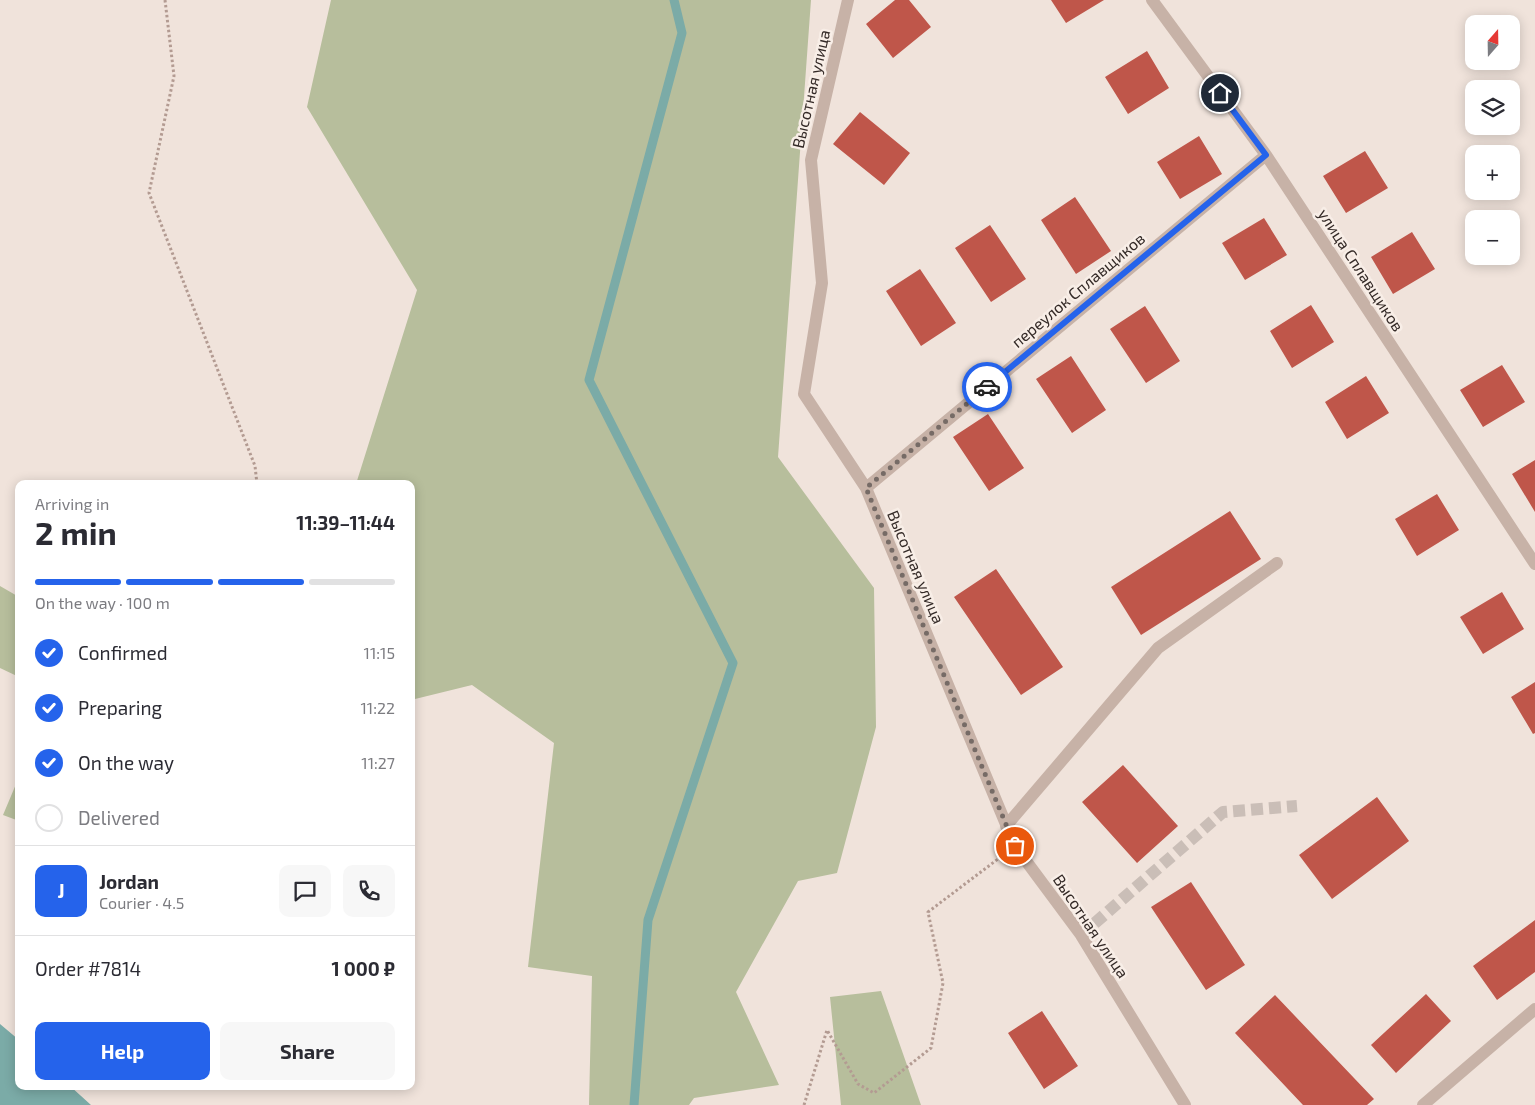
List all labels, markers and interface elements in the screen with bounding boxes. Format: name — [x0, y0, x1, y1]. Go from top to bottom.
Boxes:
north arrow — [1465, 15, 1520, 70]
map controls — [1465, 15, 1520, 265]
street label: Высотная улица — [788, 28, 834, 150]
pin — [1199, 72, 1241, 114]
icon: home — [1206, 79, 1234, 107]
button: layers — [1465, 80, 1520, 135]
button: + — [1465, 145, 1520, 200]
street label: улица Сплавщиков — [1314, 205, 1408, 335]
button: − — [1465, 210, 1520, 265]
street label: переулок Сплавщиков — [1007, 228, 1149, 352]
courier — [962, 362, 1012, 412]
icon: car — [973, 373, 1001, 401]
text: Arriving in — [35, 494, 109, 513]
street label: Высотная улица — [883, 507, 949, 627]
text: 11:39–11:44 — [296, 511, 395, 534]
text: 2 min — [35, 513, 117, 551]
text: On the way · 100 m — [35, 593, 170, 612]
icon: check — [35, 639, 63, 667]
text: Confirmed — [78, 641, 168, 664]
text: 11:15 — [364, 643, 395, 662]
icon: check — [35, 694, 63, 722]
text: Preparing — [78, 696, 162, 719]
text: 11:22 — [361, 698, 395, 717]
icon: check — [35, 749, 63, 777]
text: On the way — [78, 751, 174, 774]
text: 11:27 — [361, 753, 395, 772]
text: Delivered — [78, 806, 160, 829]
pin — [994, 825, 1036, 867]
icon: bag — [1001, 832, 1029, 860]
button: chat — [279, 865, 331, 917]
button: phone — [343, 865, 395, 917]
text: Jordan — [99, 870, 159, 893]
street label: Высотная улица — [1049, 870, 1133, 982]
text: J — [57, 879, 65, 902]
text: Courier · 4.5 — [99, 893, 184, 912]
text: Order #7814 — [35, 957, 141, 980]
text: 1 000 ₽ — [331, 957, 395, 980]
button: Help — [35, 1022, 210, 1080]
button: Share — [220, 1022, 395, 1080]

